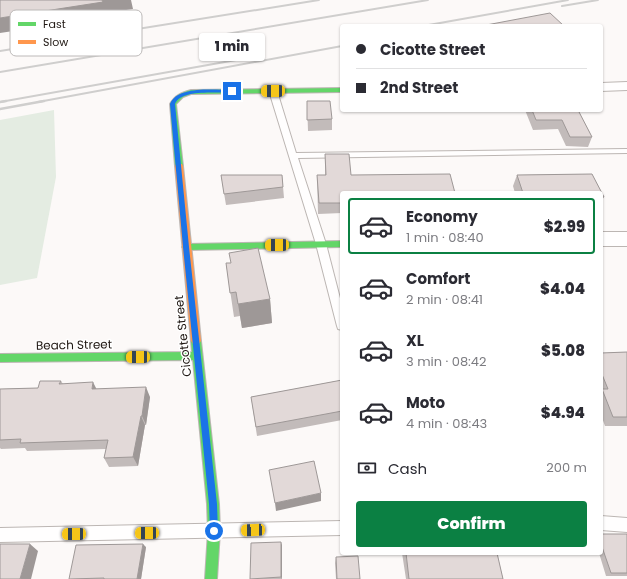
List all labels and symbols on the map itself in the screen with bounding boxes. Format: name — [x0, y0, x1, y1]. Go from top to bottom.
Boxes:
legend — [10, 10, 142, 56]
text: Fast — [43, 16, 66, 32]
callout: 1 min — [199, 33, 265, 61]
text: Slow — [43, 34, 68, 50]
route end — [223, 82, 241, 100]
car — [261, 85, 285, 97]
car — [265, 239, 289, 251]
street label: Cicotte Street — [170, 295, 195, 378]
street label: Beach Street — [36, 335, 112, 354]
car — [126, 351, 150, 363]
route start — [205, 522, 223, 540]
car — [241, 524, 265, 536]
car — [135, 527, 159, 539]
car — [62, 528, 86, 540]

